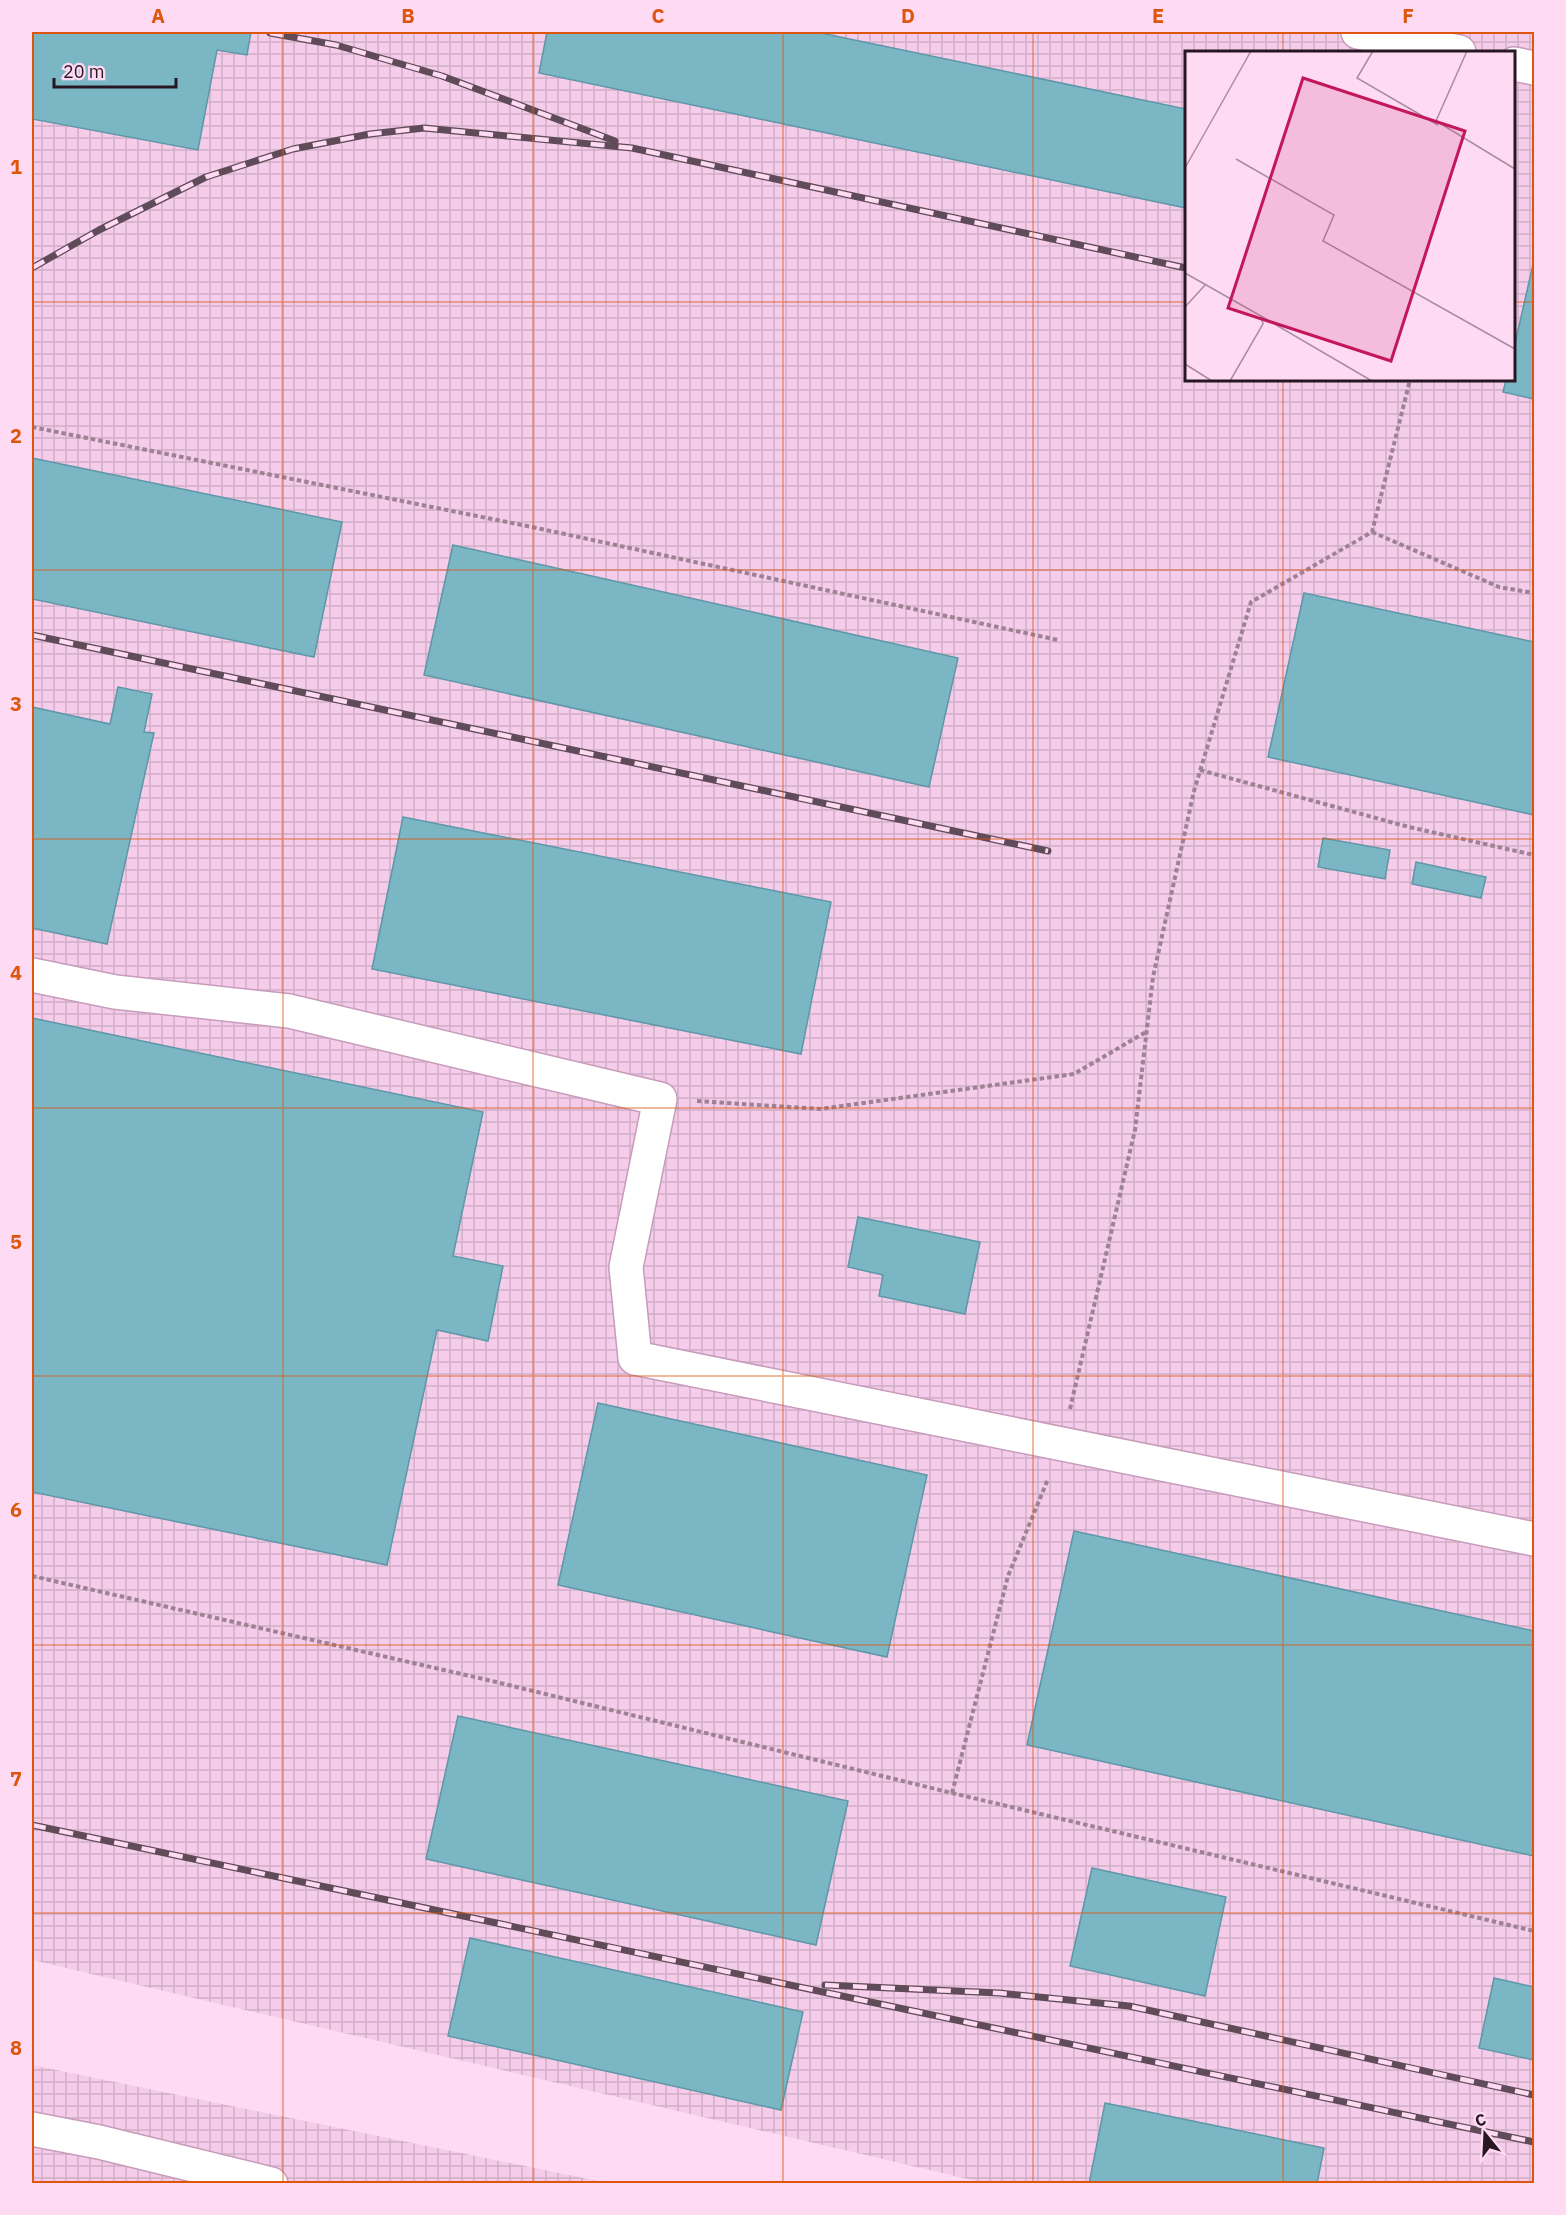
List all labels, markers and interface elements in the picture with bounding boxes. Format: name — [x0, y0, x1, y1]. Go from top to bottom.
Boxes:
text: A — [151, 2, 165, 29]
text: B — [401, 2, 415, 29]
text: C — [651, 2, 665, 29]
text: D — [901, 2, 915, 29]
text: E — [1152, 2, 1164, 29]
text: F — [1402, 2, 1414, 29]
scale bar — [54, 51, 176, 89]
inset map — [1185, 51, 1515, 381]
text: 20 m — [63, 60, 105, 83]
text: 1 — [10, 153, 22, 180]
text: 2 — [10, 422, 22, 449]
text: 3 — [10, 690, 22, 717]
text: 4 — [10, 959, 22, 986]
text: 5 — [10, 1228, 22, 1255]
text: 6 — [10, 1496, 22, 1523]
text: 7 — [10, 1765, 22, 1792]
text: 8 — [10, 2034, 22, 2061]
north arrow — [1455, 2104, 1515, 2164]
text: С — [1472, 2109, 1488, 2131]

